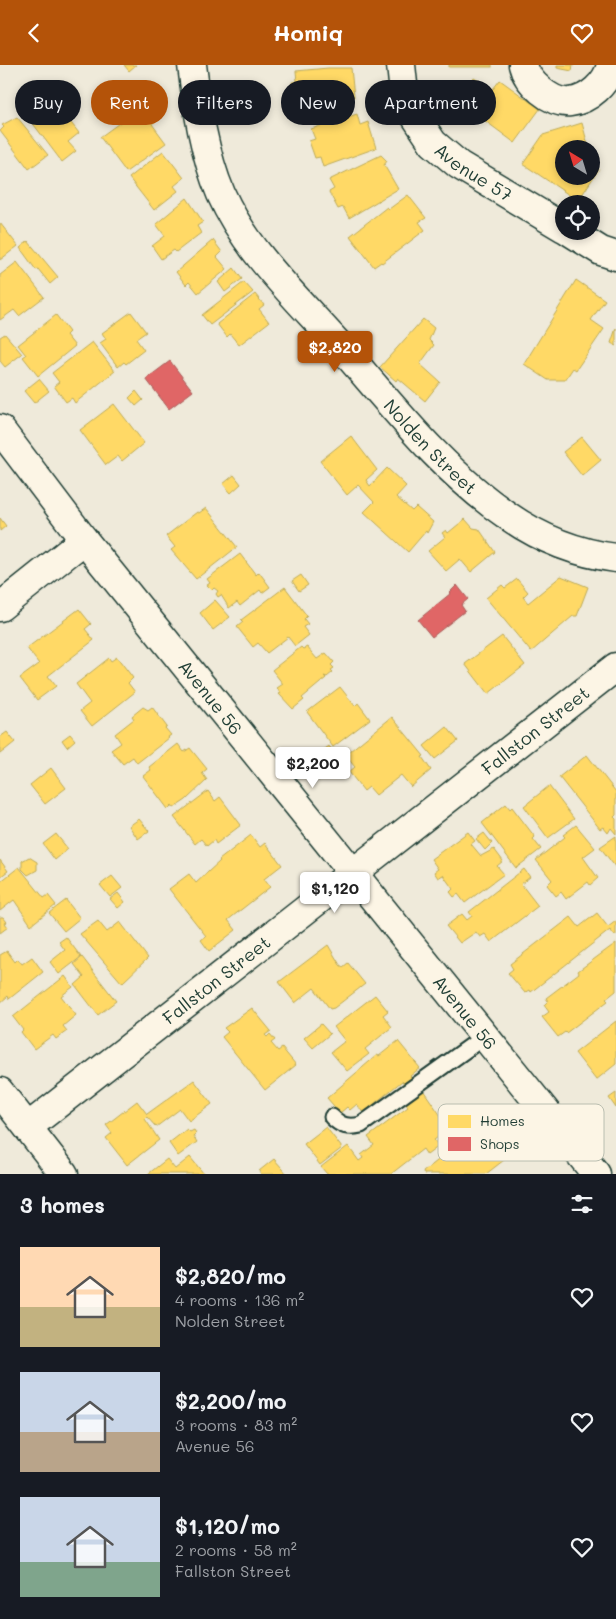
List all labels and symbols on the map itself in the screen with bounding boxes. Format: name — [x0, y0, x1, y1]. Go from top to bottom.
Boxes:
street label: Avenue 57 — [430, 138, 517, 206]
north arrow — [555, 140, 600, 185]
pin: $2,820 — [294, 331, 376, 373]
street label: Nolden Street — [379, 394, 482, 500]
street label: Avenue 56 — [173, 655, 248, 739]
street label: Fallston Street — [476, 680, 594, 780]
pin: $2,200 — [272, 747, 354, 789]
pin: $1,120 — [294, 871, 376, 914]
street label: Fallston Street — [157, 930, 275, 1029]
street label: Avenue 56 — [428, 970, 503, 1054]
legend — [438, 1104, 604, 1161]
text: Homes — [480, 1111, 525, 1130]
text: Shops — [480, 1134, 520, 1153]

